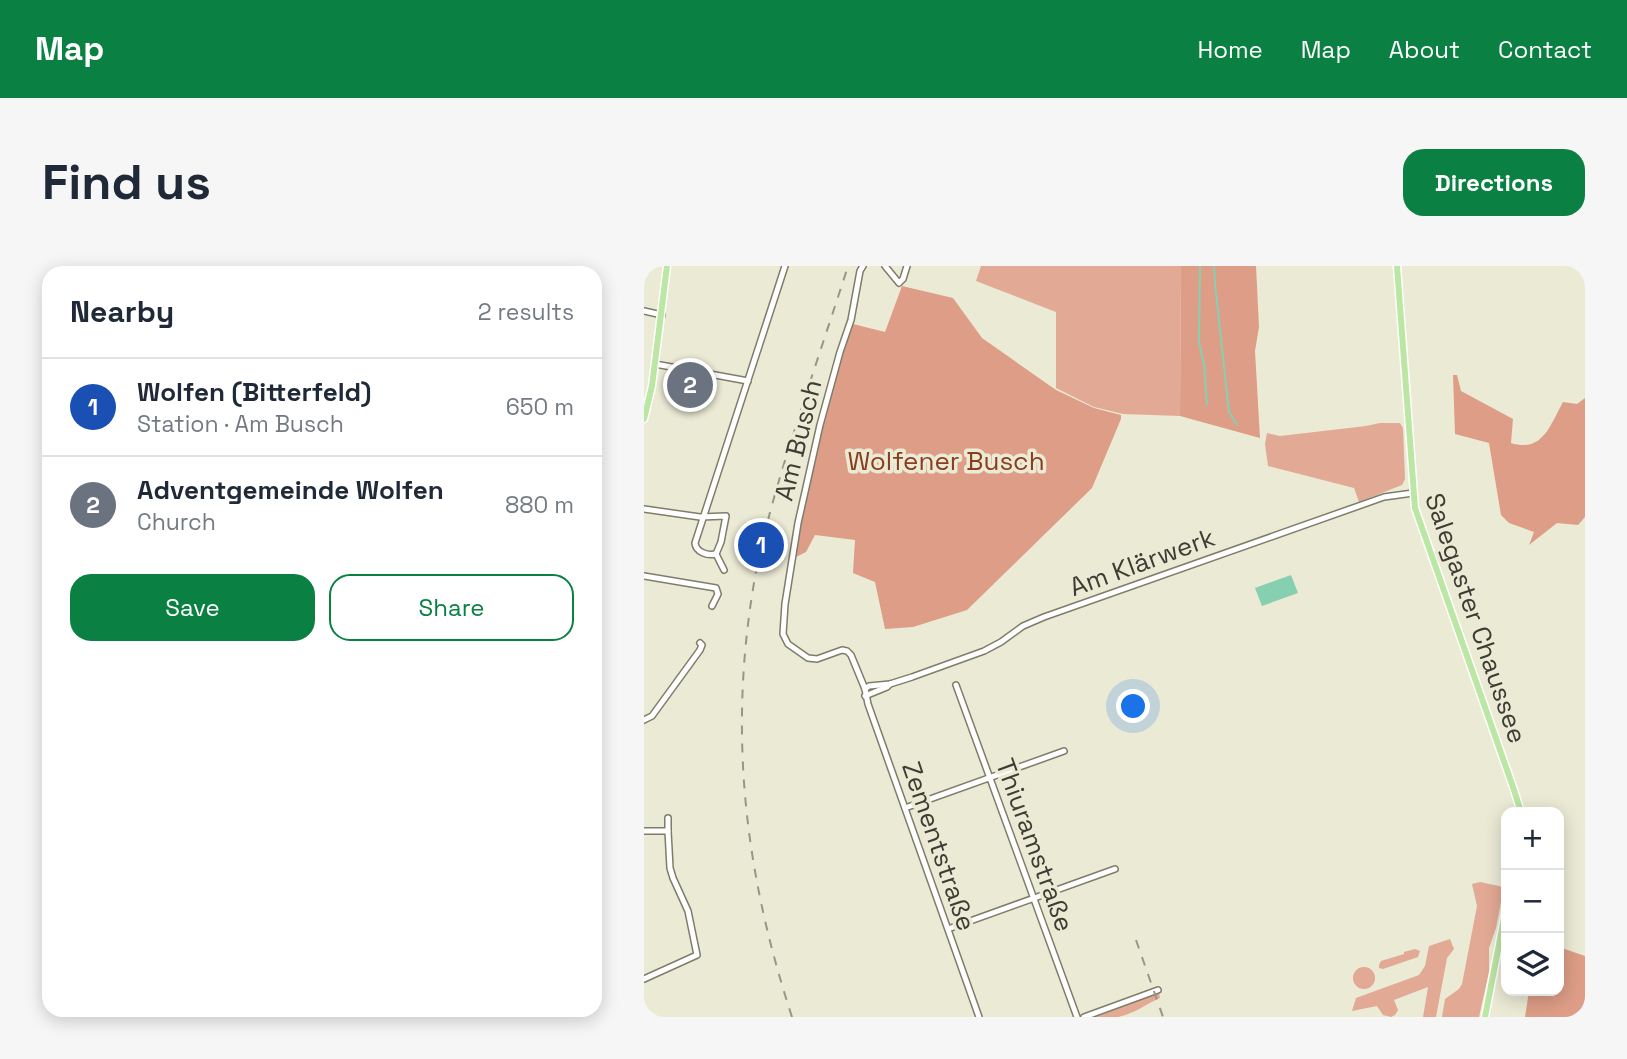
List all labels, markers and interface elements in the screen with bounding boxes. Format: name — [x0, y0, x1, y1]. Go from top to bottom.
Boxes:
text: Map — [35, 28, 104, 70]
text: Home — [1197, 34, 1263, 65]
text: Map — [1301, 34, 1351, 65]
text: About — [1389, 34, 1460, 65]
text: Contact — [1498, 34, 1592, 65]
button: Directions — [1403, 149, 1585, 216]
text: Find us — [42, 151, 211, 213]
text: Nearby — [70, 292, 174, 331]
text: 2 results — [478, 297, 574, 327]
pin: 2 — [667, 359, 713, 411]
text: Wolfen (Bitterfeld) — [137, 375, 371, 409]
street label: Am Busch — [767, 376, 829, 504]
text: 1 — [88, 392, 98, 422]
text: 650 m — [506, 392, 574, 422]
text: Station · Am Busch — [137, 409, 344, 439]
park label: Wolfener Busch — [847, 444, 1045, 478]
text: Adventgemeinde Wolfen — [137, 473, 444, 507]
street label: Salegaster Chaussee — [1417, 488, 1535, 748]
text: 2 — [86, 490, 100, 520]
text: 880 m — [505, 490, 574, 520]
text: Church — [137, 507, 216, 537]
pin: 1 — [738, 519, 784, 571]
street label: Am Klärwerk — [1065, 520, 1219, 604]
button: Save — [70, 574, 315, 641]
button: Share — [329, 574, 574, 641]
your location — [1116, 689, 1150, 723]
street label: Thiuramstraße — [988, 754, 1082, 936]
street label: Zementstraße — [894, 757, 984, 935]
map controls — [1501, 807, 1564, 996]
button: + — [1501, 807, 1564, 870]
button: − — [1501, 870, 1564, 933]
button: layers — [1501, 933, 1564, 996]

